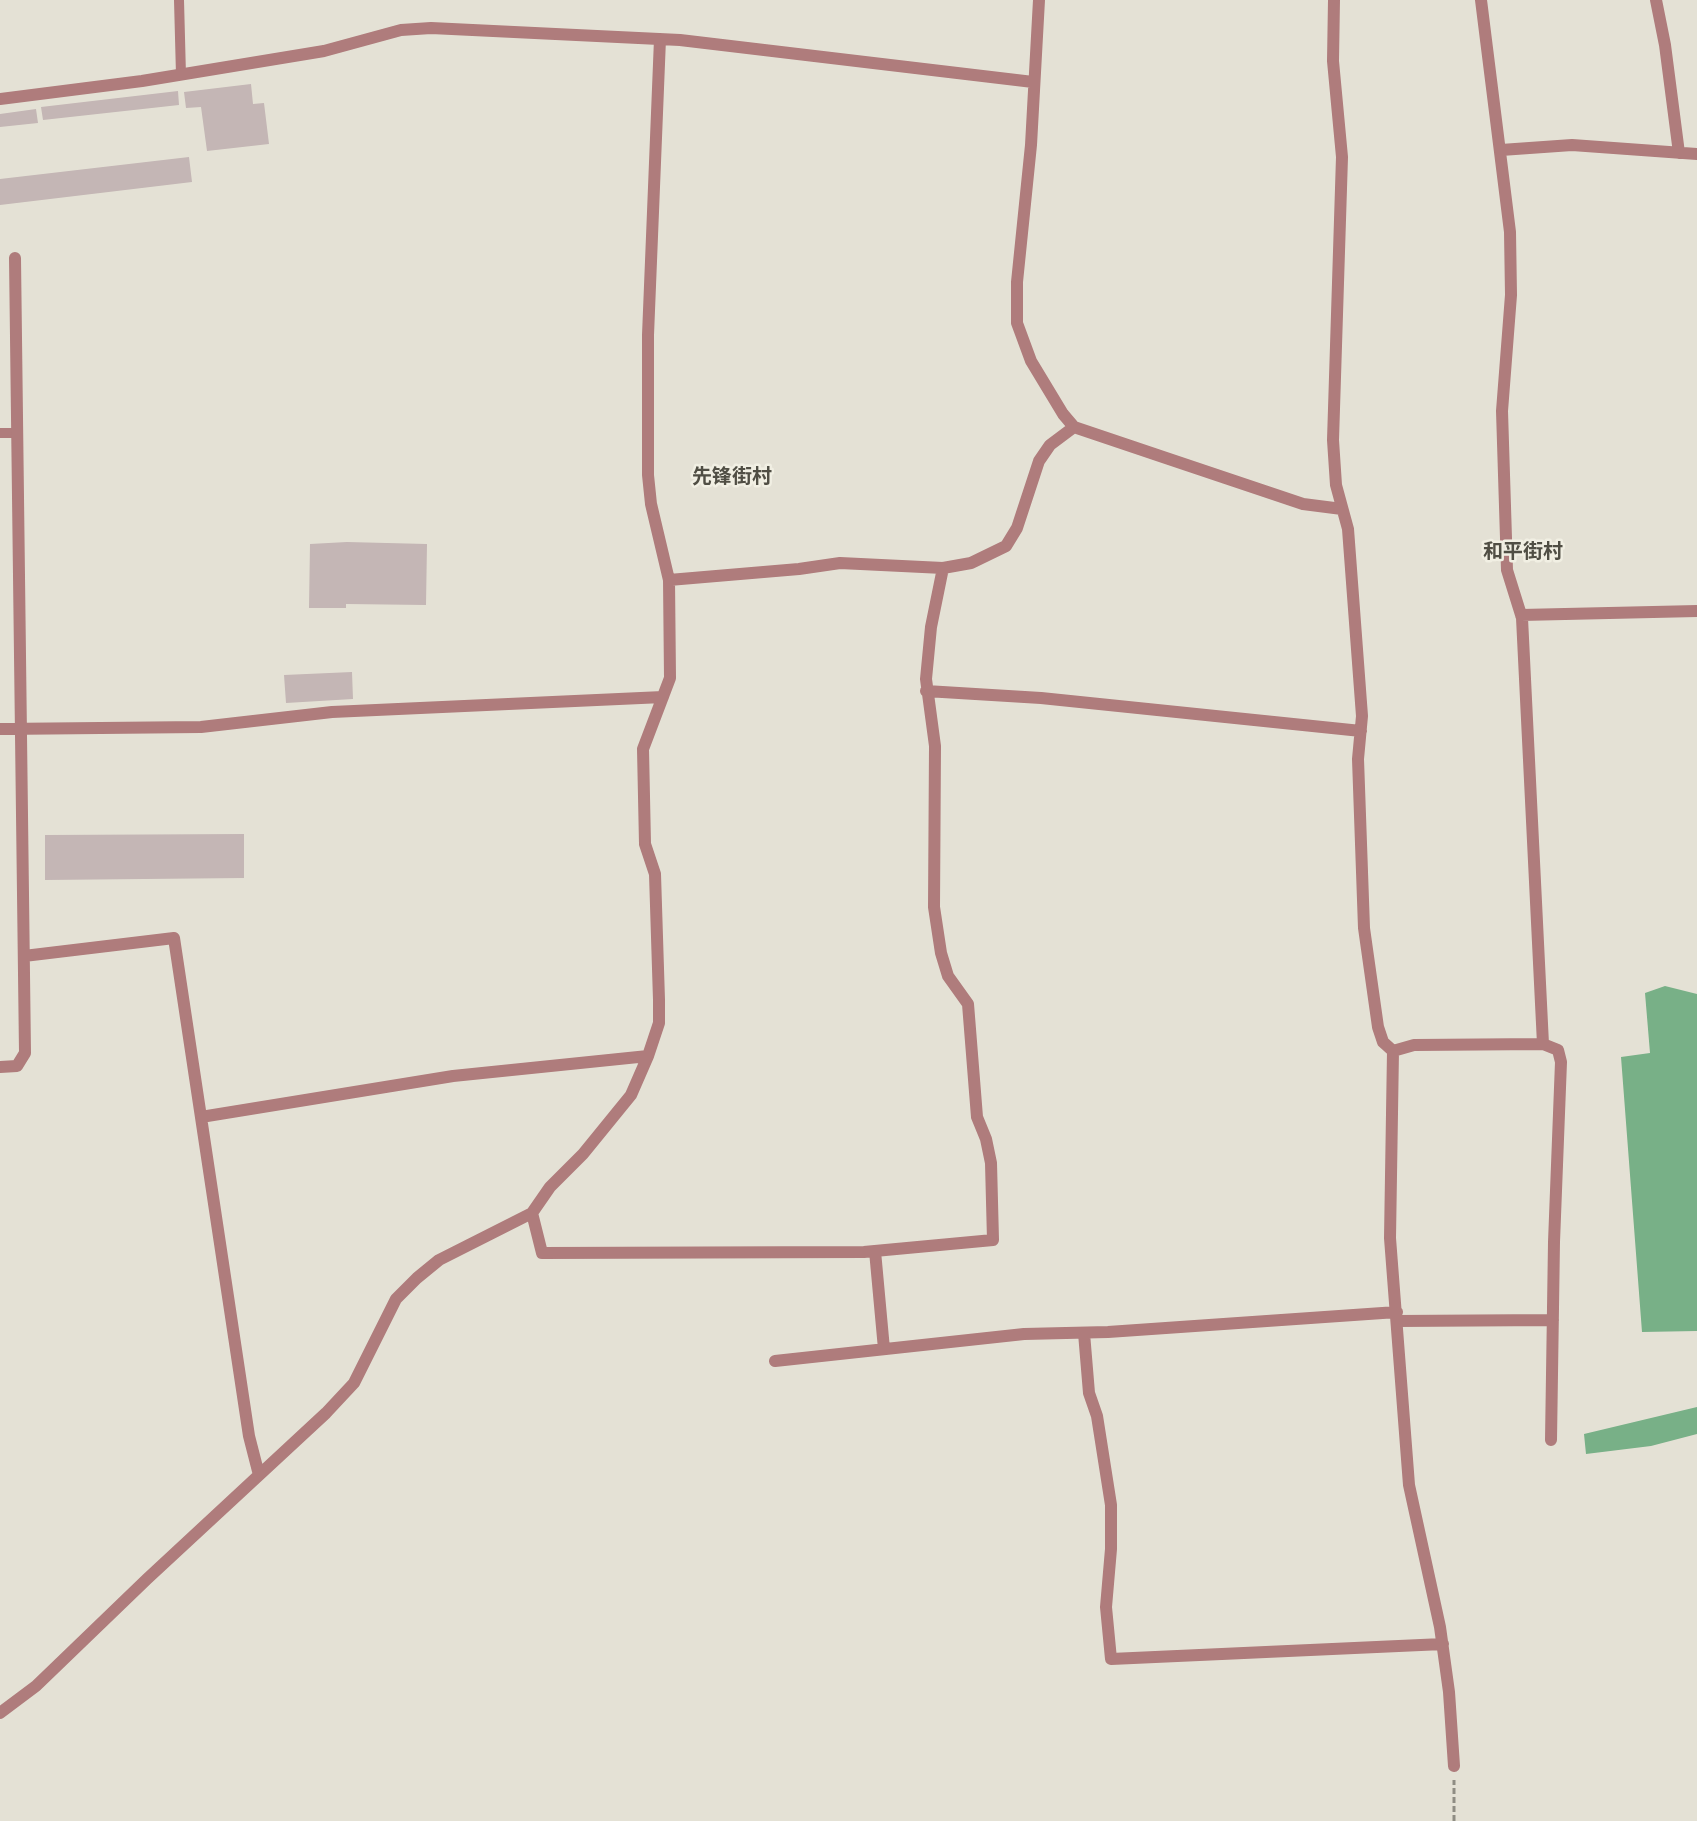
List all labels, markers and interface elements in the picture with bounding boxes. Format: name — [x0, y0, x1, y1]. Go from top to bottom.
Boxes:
district label: 先锋街村 — [692, 465, 772, 489]
district label: 和平街村 — [1483, 540, 1563, 564]

